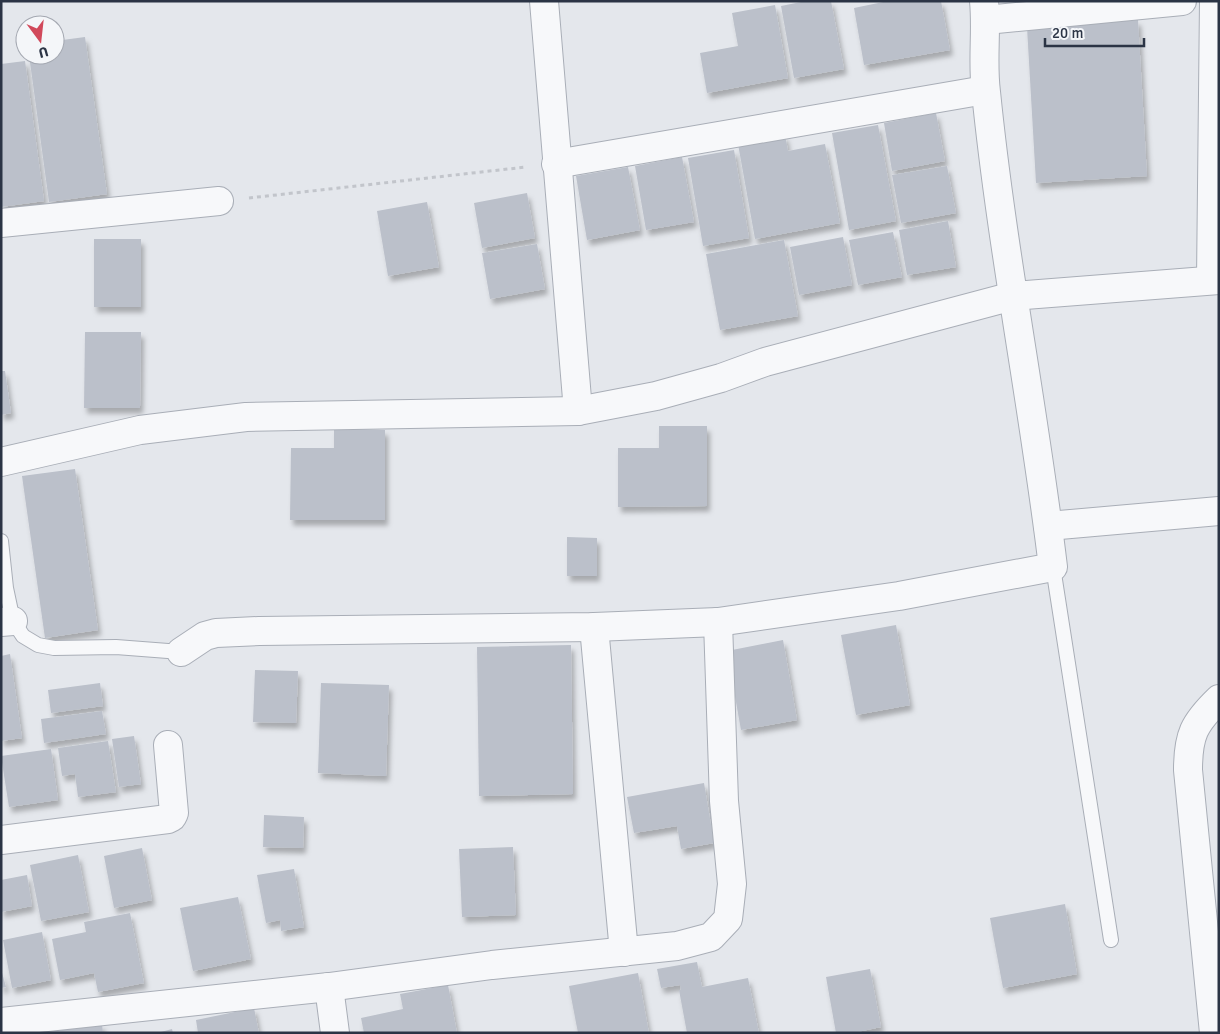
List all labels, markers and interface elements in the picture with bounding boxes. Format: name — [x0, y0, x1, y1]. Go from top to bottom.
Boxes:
north arrow — [15, 15, 65, 65]
scale bar — [1045, 15, 1144, 47]
text: 20 m — [1052, 24, 1083, 42]
text: U — [36, 43, 50, 62]

